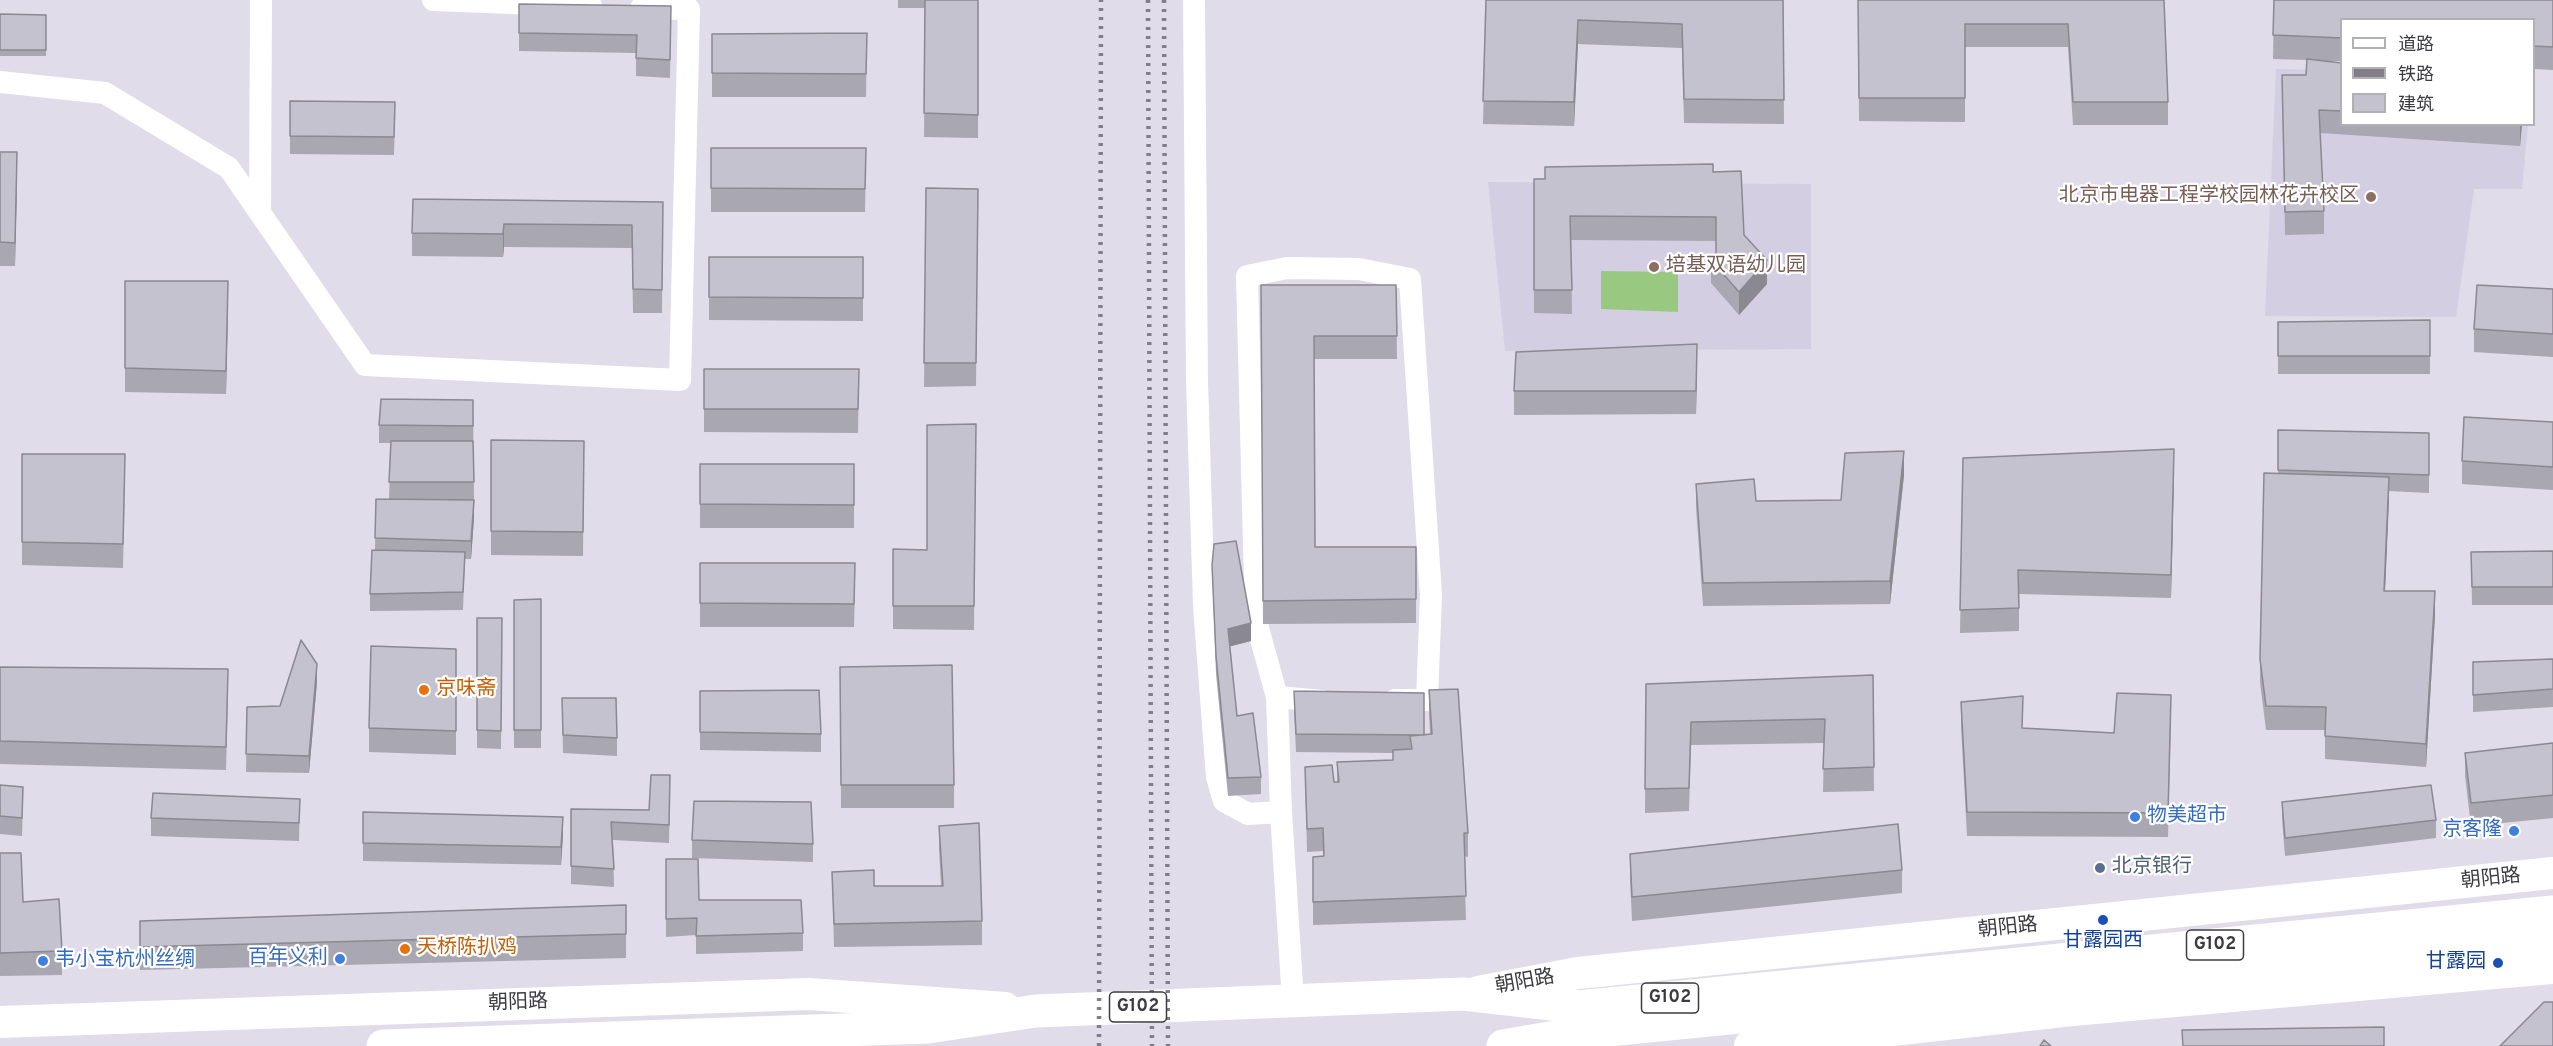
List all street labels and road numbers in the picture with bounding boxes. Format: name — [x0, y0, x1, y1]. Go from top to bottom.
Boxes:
street label: 朝阳路 — [2460, 865, 2522, 895]
street label: 朝阳路 — [1977, 914, 2039, 944]
road number: G102 — [2186, 930, 2244, 960]
street label: 朝阳路 — [1493, 966, 1557, 1000]
road number: G102 — [1642, 983, 1698, 1013]
street label: 朝阳路 — [488, 991, 548, 1017]
road number: G102 — [1110, 992, 1166, 1022]

